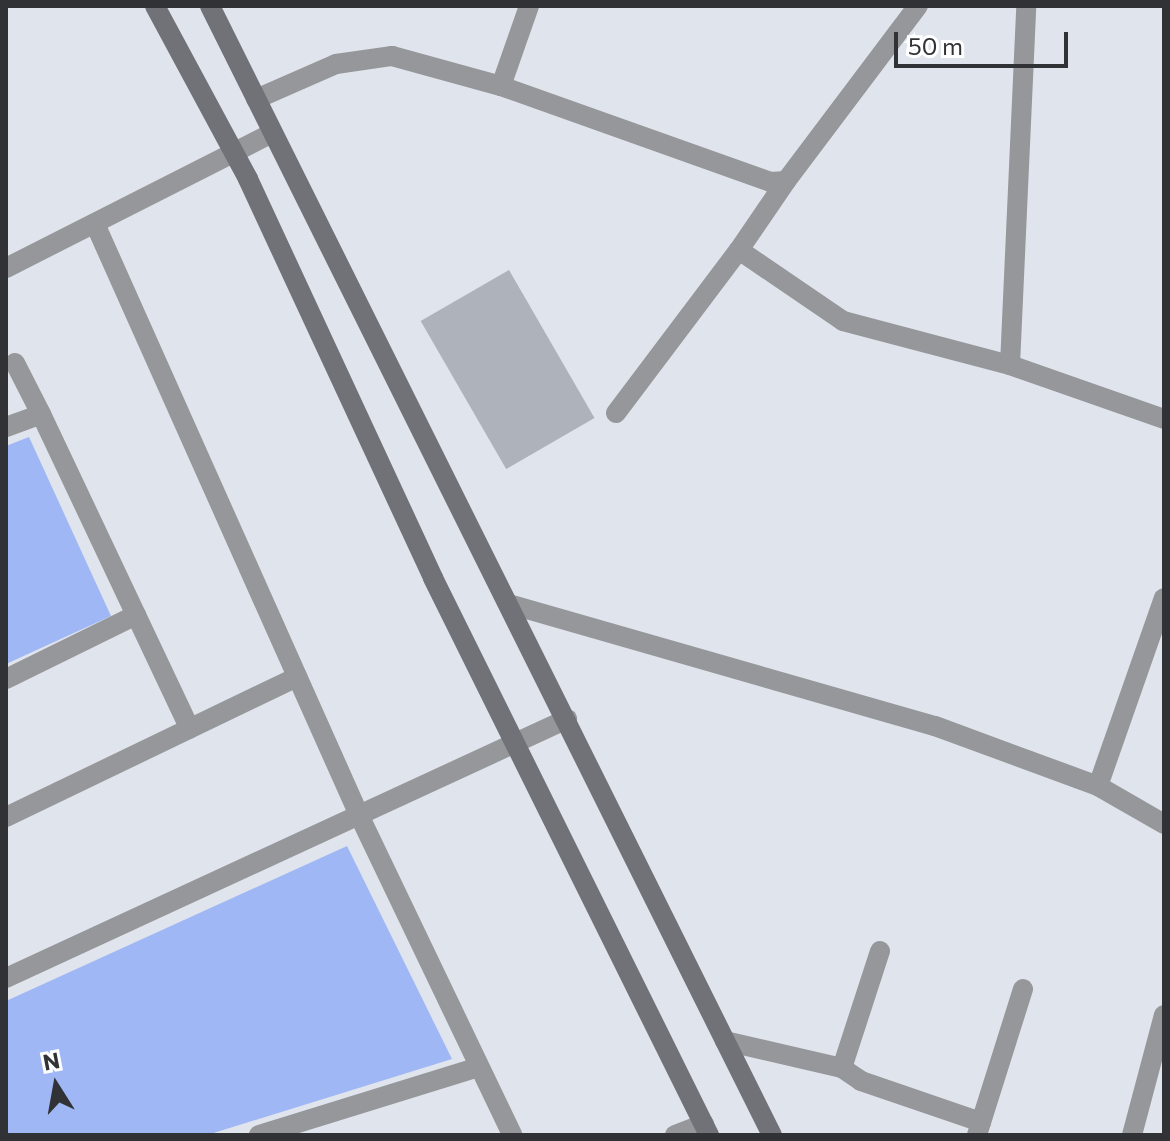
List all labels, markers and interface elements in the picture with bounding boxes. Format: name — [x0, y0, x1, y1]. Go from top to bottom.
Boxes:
scale bar — [898, 16, 1072, 66]
text: 50 m — [908, 31, 963, 60]
north arrow — [16, 1045, 96, 1125]
text: N — [41, 1046, 62, 1076]

